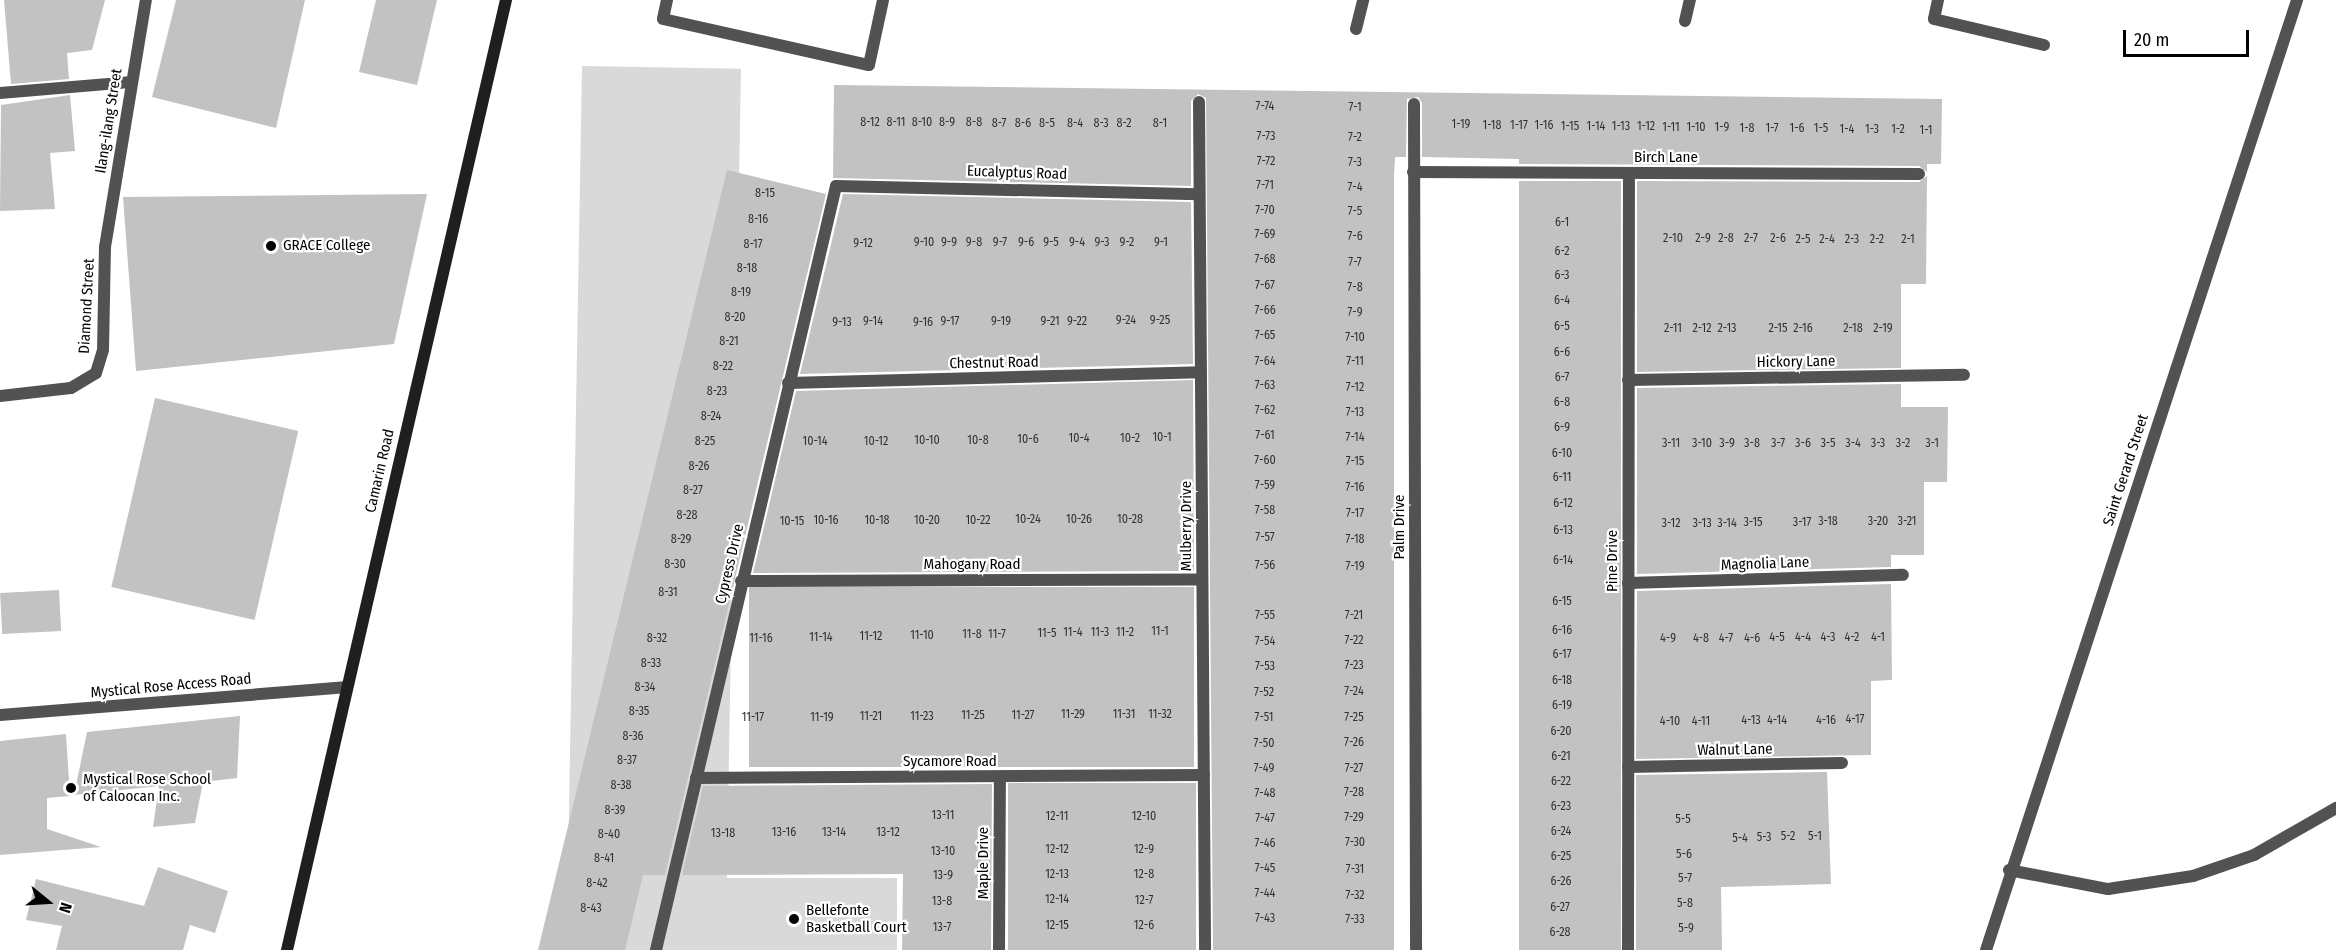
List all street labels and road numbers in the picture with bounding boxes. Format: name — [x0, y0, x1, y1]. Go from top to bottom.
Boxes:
street label: Ilang-ilang Street — [92, 67, 126, 175]
street label: Birch Lane — [1634, 149, 1698, 167]
street label: Eucalyptus Road — [967, 162, 1067, 184]
street label: Diamond Street — [76, 258, 98, 354]
street label: Hickory Lane — [1757, 352, 1835, 372]
street label: Chestnut Road — [949, 353, 1039, 373]
street label: Saint Gerard Street — [2099, 412, 2153, 528]
street label: Camarin Road — [362, 427, 398, 515]
street label: Mulberry Drive — [1178, 481, 1196, 571]
street label: Palm Drive — [1391, 494, 1409, 560]
street label: Cypress Drive — [712, 522, 748, 606]
street label: Pine Drive — [1604, 530, 1622, 592]
street label: Magnolia Lane — [1720, 553, 1810, 575]
street label: Mahogany Road — [923, 556, 1021, 574]
street label: Mystical Rose Access Road — [90, 670, 252, 702]
street label: Walnut Lane — [1697, 740, 1773, 760]
street label: Sycamore Road — [903, 753, 997, 771]
street label: Maple Drive — [975, 827, 993, 899]

